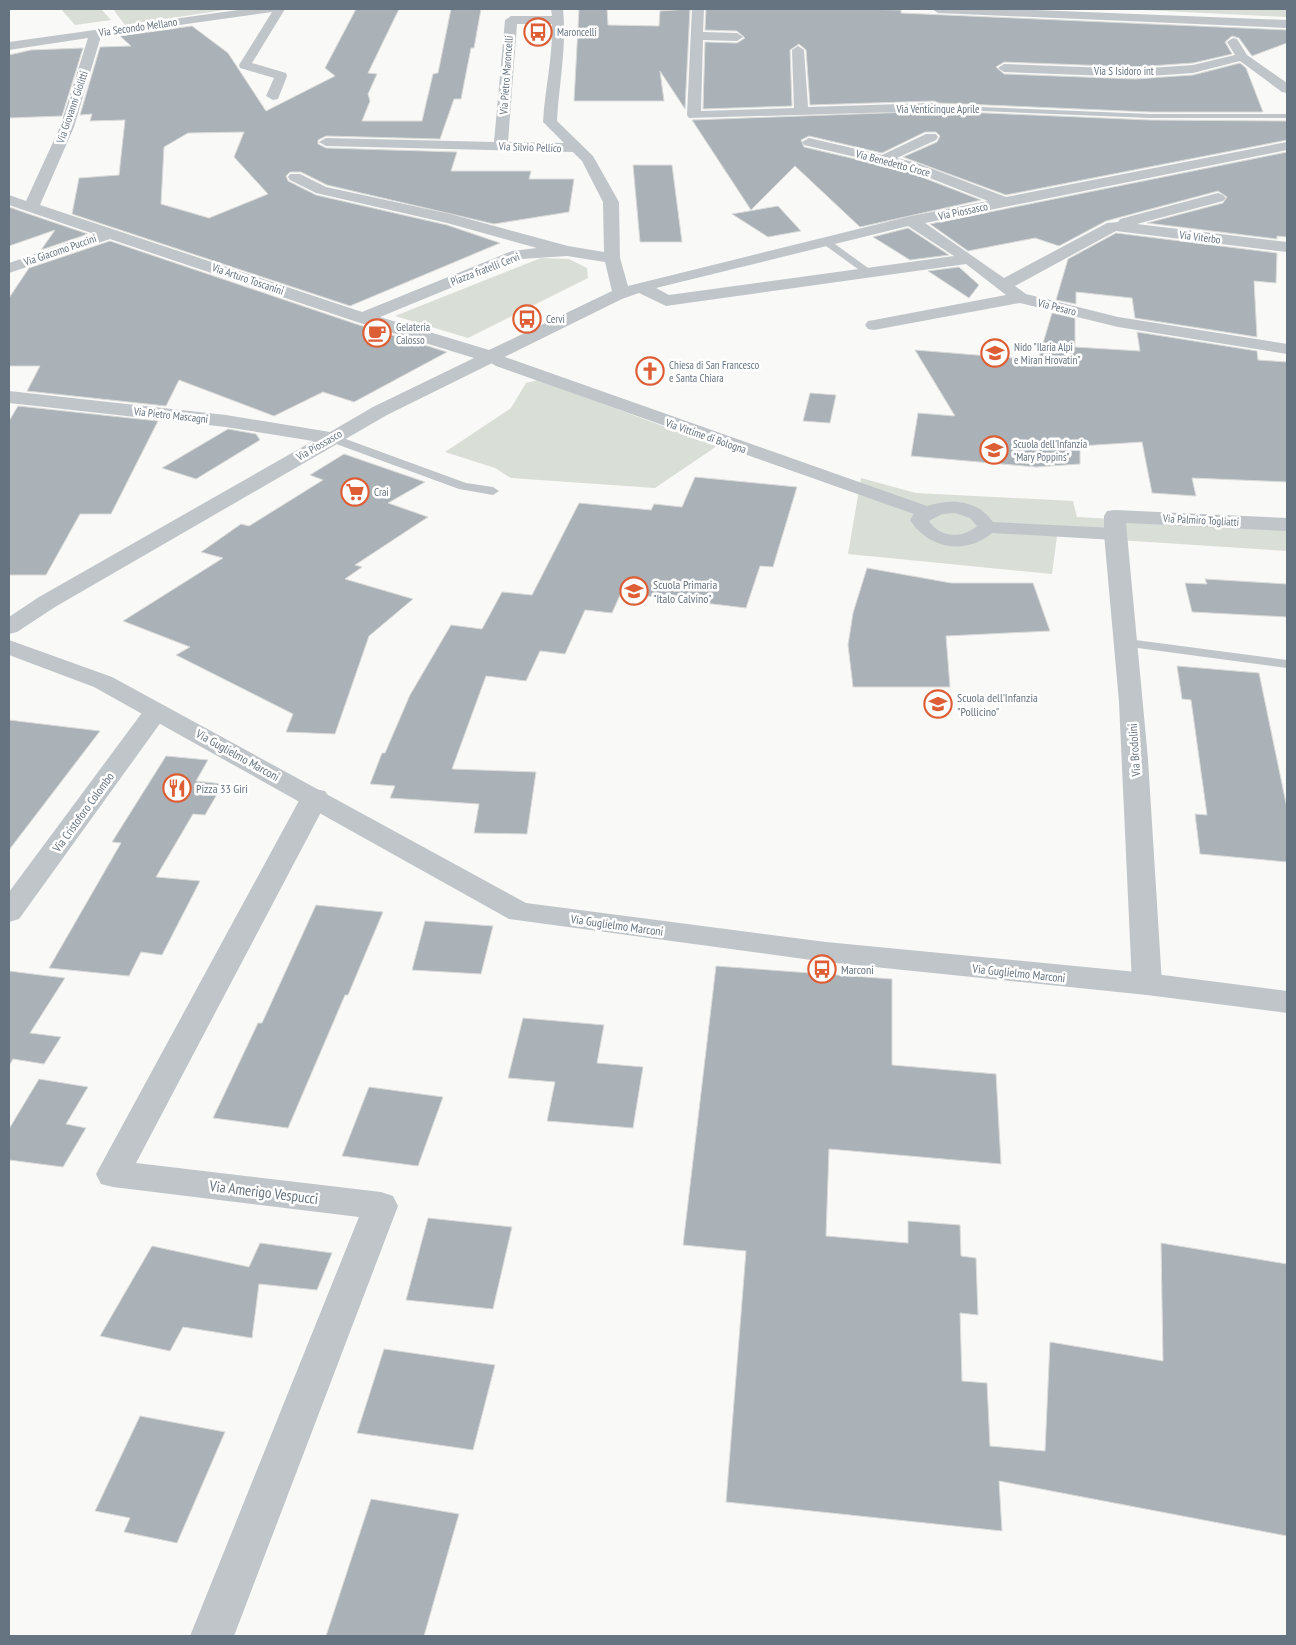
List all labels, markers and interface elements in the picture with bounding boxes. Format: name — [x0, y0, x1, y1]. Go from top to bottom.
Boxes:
street label: Via Secondo Mellano — [97, 15, 178, 40]
bus stop icon: Maroncelli — [523, 17, 553, 47]
place label: Maroncelli — [557, 25, 597, 39]
street label: Via Pietro Maroncelli — [496, 35, 516, 116]
street label: Via S Isidoro int — [1093, 64, 1154, 78]
street label: Via Giovanni Giolitti — [53, 69, 91, 146]
street label: Via Venticinque Aprile — [895, 102, 980, 116]
street label: Via Silvio Pellico — [497, 139, 562, 155]
street label: Via Benedetto Croce — [853, 146, 932, 180]
street label: Via Piossasco — [936, 199, 989, 223]
street label: Via Viterbo — [1178, 227, 1222, 247]
street label: Via Giacomo Puccini — [21, 231, 98, 269]
street label: Piazza fratelli Cervi — [448, 249, 522, 289]
street label: Via Arturo Toscanini — [209, 260, 286, 298]
street label: Via Pesaro — [1035, 295, 1078, 319]
bus stop icon: Cervi — [512, 304, 542, 334]
place label: Cervi — [546, 312, 565, 326]
cafe icon: Gelateria Calosso — [362, 318, 392, 348]
place label: Gelateria Calosso — [396, 320, 430, 347]
school or university icon: Nido "Ilaria Alpi e Miran Hrovatin" — [980, 338, 1010, 368]
place label: Nido "Ilaria Alpi e Miran Hrovatin" — [1014, 340, 1080, 367]
church icon: Chiesa di San Francesco e Santa Chiara — [635, 356, 665, 386]
place label: Chiesa di San Francesco e Santa Chiara — [669, 358, 760, 385]
street label: Via Pietro Mascagni — [132, 404, 209, 426]
street label: Via Vittime di Bologna — [663, 415, 748, 456]
street label: Via Piossasco — [293, 426, 345, 464]
school or university icon: Scuola dell'Infanzia "Mary Poppins" — [979, 435, 1009, 465]
place label: Scuola dell'Infanzia "Mary Poppins" — [1013, 437, 1087, 464]
supermarket icon: Crai — [340, 477, 370, 507]
place label: Crai — [374, 485, 389, 499]
street label: Via Palmiro Togliatti — [1162, 511, 1239, 529]
school or university icon: Scuola Primaria "Italo Calvino" — [619, 576, 649, 606]
place label: Scuola Primaria "Italo Calvino" — [653, 577, 717, 606]
school or university icon: Scuola dell'Infanzia "Pollicino" — [923, 689, 953, 719]
place label: Scuola dell'Infanzia "Pollicino" — [957, 690, 1038, 719]
street label: Via Brodolini — [1125, 723, 1143, 778]
street label: Via Guglielmo Marconi — [193, 725, 282, 784]
street label: Via Cristoforo Colombo — [48, 769, 117, 856]
restaurant icon: Pizza 33 Giri — [162, 773, 192, 803]
place label: Pizza 33 Giri — [196, 781, 248, 796]
street label: Via Guglielmo Marconi — [569, 911, 664, 939]
bus stop icon: Marconi — [807, 954, 837, 984]
street label: Via Guglielmo Marconi — [971, 961, 1066, 985]
place label: Marconi — [841, 962, 874, 977]
street label: Via Amerigo Vespucci — [208, 1176, 319, 1208]

